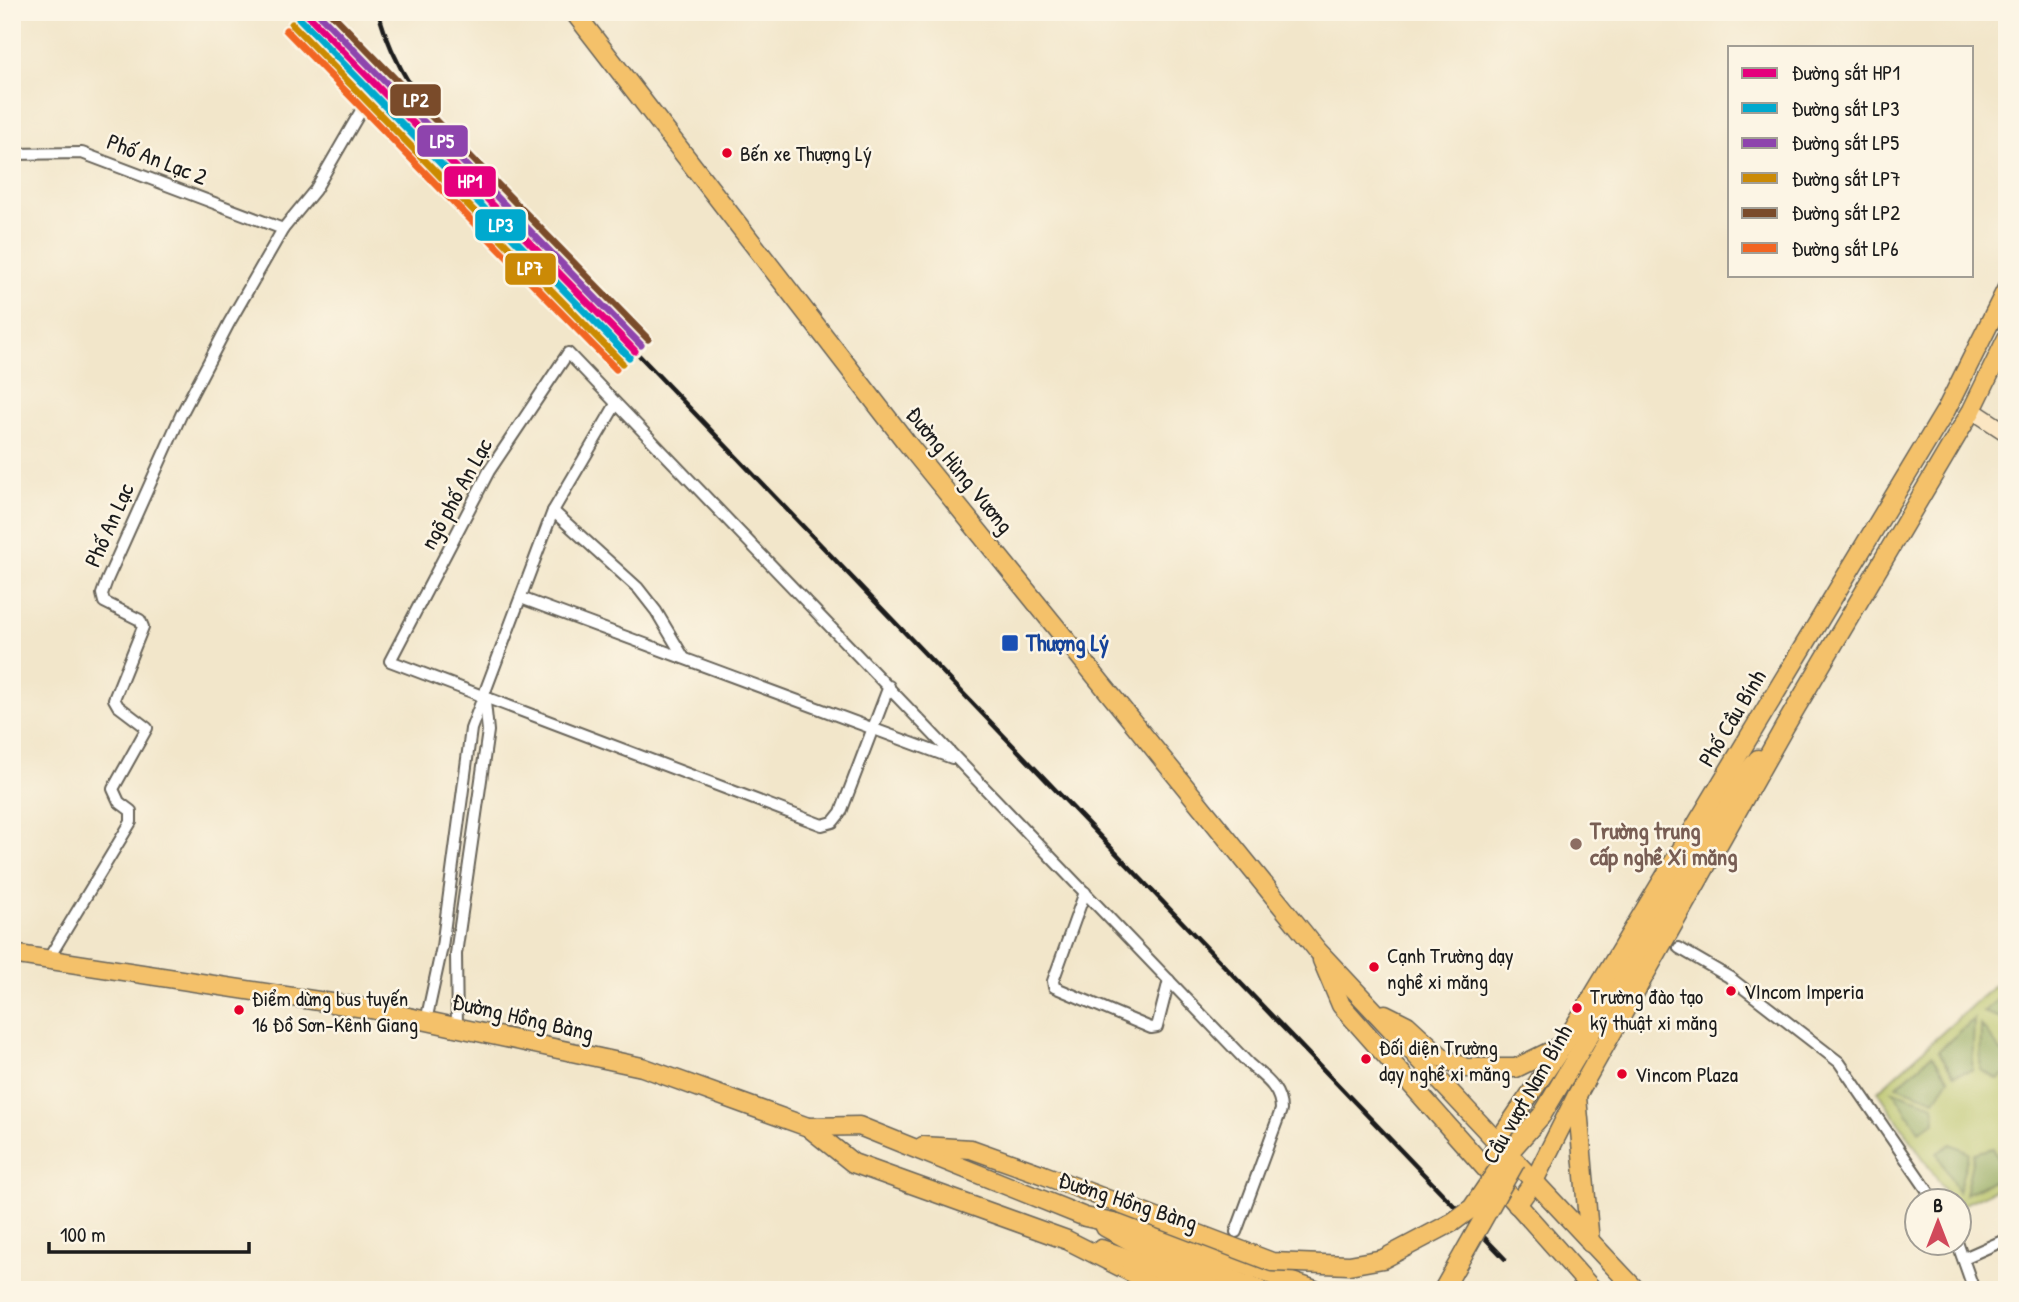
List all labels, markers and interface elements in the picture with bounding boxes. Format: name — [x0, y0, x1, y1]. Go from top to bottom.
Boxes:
legend — [1728, 46, 1974, 276]
text: Đường sắt HP1 — [1792, 58, 1900, 87]
line badge: LP2 — [389, 83, 442, 117]
text: LP2 — [403, 87, 429, 113]
text: Đường sắt LP3 — [1792, 94, 1900, 123]
line badge: LP5 — [416, 124, 469, 158]
street label: Phố An Lạc 2 — [103, 125, 212, 192]
text: LP5 — [430, 128, 455, 154]
text: Đường sắt LP5 — [1792, 128, 1899, 157]
place label: Bến xe Thượng Lý — [740, 139, 872, 168]
marker: Bến xe Thượng Lý — [720, 146, 734, 160]
text: Đường sắt LP7 — [1792, 164, 1901, 193]
line badge: HP1 — [443, 165, 497, 198]
text: HP1 — [458, 168, 483, 194]
text: Đường sắt LP2 — [1792, 198, 1900, 227]
line badge: LP3 — [474, 208, 527, 242]
text: LP3 — [489, 212, 514, 238]
text: Đường sắt LP6 — [1792, 234, 1899, 263]
line badge: LP7 — [504, 252, 557, 286]
text: LP7 — [517, 255, 543, 281]
street label: Đường Hùng Vương — [900, 400, 1021, 540]
street label: ngõ phố An Lạc — [412, 433, 499, 555]
street label: Phố An Lạc — [76, 478, 141, 572]
place label: Thượng Lý — [1025, 627, 1109, 659]
marker: Thượng Lý — [1000, 633, 1020, 653]
street label: Phố Cầu Bính — [1690, 663, 1773, 772]
place label: Trường trung cấp nghề Xi măng — [1589, 815, 1737, 873]
marker: Trường trung cấp nghề Xi măng — [1568, 836, 1584, 852]
place label: Cạnh Trường dạy nghề xi măng — [1387, 941, 1514, 996]
marker: Cạnh Trường dạy nghề xi măng — [1367, 960, 1381, 974]
place label: VIncom Imperia — [1744, 977, 1864, 1006]
place label: Trường đào tạo kỹ thuật xi măng — [1590, 982, 1717, 1037]
place label: Điểm dừng bus tuyến 16 Đồ Sơn-Kênh Giang — [252, 984, 418, 1039]
marker: VIncom Imperia — [1724, 984, 1738, 998]
street label: Đường Hồng Bàng — [449, 985, 597, 1048]
marker: Trường đào tạo kỹ thuật xi măng — [1570, 1001, 1584, 1015]
marker: Điểm dừng bus tuyến 16 Đồ Sơn-Kênh Giang — [232, 1003, 246, 1017]
street label: Cầu vượt Nam Bính — [1474, 1018, 1579, 1169]
place label: Đối diện Trường dạy nghề xi măng — [1379, 1033, 1510, 1088]
marker: Đối diện Trường dạy nghề xi măng — [1359, 1052, 1373, 1066]
place label: Vincom Plaza — [1635, 1060, 1738, 1089]
marker: Vincom Plaza — [1615, 1067, 1629, 1081]
street label: Đường Hồng Bàng — [1055, 1163, 1202, 1238]
north arrow — [1904, 1186, 1974, 1256]
text: B — [1933, 1192, 1943, 1218]
scale bar — [49, 1211, 248, 1255]
text: 100 m — [60, 1220, 106, 1249]

